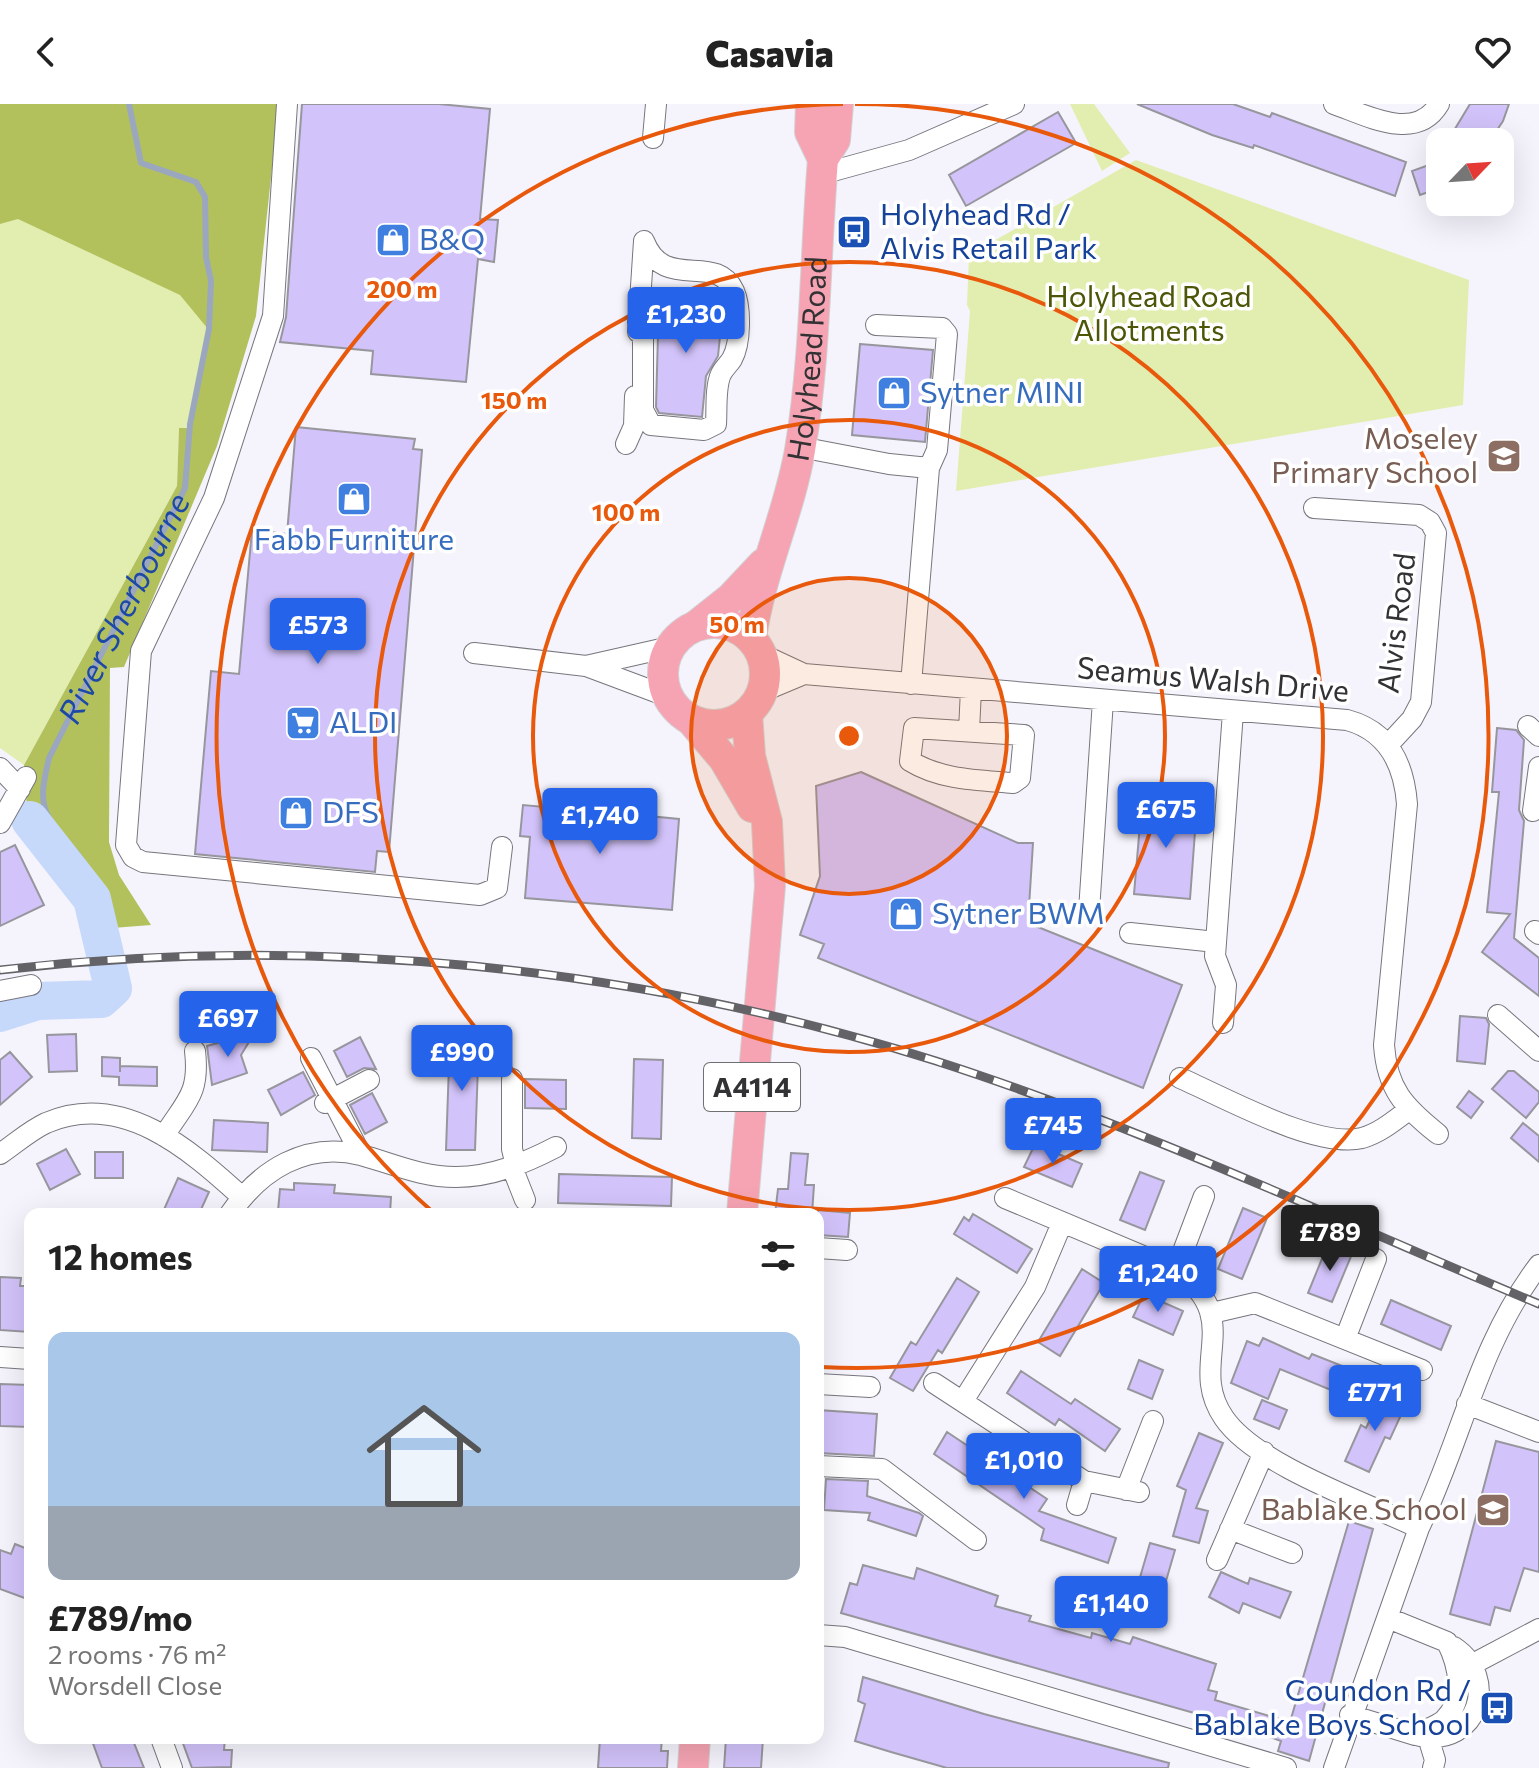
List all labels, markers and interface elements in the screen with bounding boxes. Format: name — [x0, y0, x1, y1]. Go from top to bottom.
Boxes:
icon: back — [24, 30, 68, 74]
text: Casavia — [705, 30, 834, 74]
icon: heart — [1471, 30, 1515, 74]
north arrow — [1426, 128, 1514, 216]
map controls — [1426, 128, 1514, 216]
place label: Holyhead Rd / Alvis Retail Park — [880, 194, 1097, 265]
bus stop icon: Holyhead Rd / Alvis Retail Park — [835, 213, 873, 251]
place label: B&Q — [419, 219, 485, 256]
shop icon: B&Q — [374, 221, 412, 259]
street label: Holyhead Road — [777, 255, 833, 464]
text: 200 m — [367, 274, 437, 303]
park label: Holyhead Road Allotments — [1046, 276, 1252, 347]
pin: £1,230 — [621, 287, 751, 355]
text: £1,230 — [646, 297, 726, 328]
place label: Sytner MINI — [920, 372, 1084, 409]
shop icon: Sytner MINI — [875, 374, 913, 412]
text: 150 m — [481, 385, 547, 414]
place label: Moseley Primary School — [1271, 418, 1478, 489]
school or university icon: Moseley Primary School — [1485, 437, 1523, 475]
shop icon: Fabb Furniture — [335, 480, 373, 518]
water label: River Sherbourne — [48, 486, 197, 729]
text: 100 m — [592, 497, 660, 526]
place label: Fabb Furniture — [254, 519, 454, 556]
street label: Alvis Road — [1368, 551, 1421, 695]
pin: £573 — [271, 598, 365, 666]
text: £573 — [288, 608, 348, 639]
text: 50 m — [709, 609, 765, 638]
street label: Seamus Walsh Drive — [1076, 647, 1351, 708]
place label: ALDI — [329, 702, 397, 739]
supermarket icon: ALDI — [284, 704, 322, 742]
centre of rings — [835, 722, 863, 750]
pin: £675 — [1119, 782, 1213, 850]
pin: £1,740 — [535, 788, 665, 856]
place label: DFS — [322, 792, 379, 829]
text: £675 — [1136, 792, 1196, 823]
shop icon: DFS — [277, 794, 315, 832]
text: £1,740 — [560, 798, 640, 829]
place label: Sytner BWM — [932, 893, 1105, 930]
shop icon: Sytner BWM — [887, 895, 925, 933]
pin: £697 — [181, 991, 275, 1059]
text: £697 — [197, 1001, 259, 1032]
pin: £990 — [415, 1025, 509, 1093]
text: £990 — [429, 1035, 495, 1066]
road number: A4114 — [704, 1063, 800, 1111]
pin: £745 — [1006, 1098, 1100, 1166]
text: £745 — [1023, 1108, 1083, 1139]
pin: £789 — [1283, 1205, 1377, 1273]
text: £789 — [1299, 1215, 1361, 1246]
icon: filters — [756, 1234, 800, 1278]
text: 12 homes — [48, 1235, 193, 1277]
pin: £1,240 — [1093, 1246, 1223, 1314]
text: £1,240 — [1117, 1256, 1199, 1287]
pin: £771 — [1328, 1365, 1422, 1433]
text: £771 — [1347, 1375, 1403, 1406]
icon: home — [352, 1384, 496, 1528]
pin: £1,010 — [959, 1433, 1089, 1501]
text: £1,010 — [984, 1443, 1064, 1474]
place label: Bablake School — [1261, 1489, 1467, 1526]
school or university icon: Bablake School — [1474, 1491, 1512, 1529]
pin: £1,140 — [1046, 1576, 1176, 1644]
text: £1,140 — [1073, 1586, 1149, 1617]
text: £789/mo — [48, 1596, 193, 1638]
text: 2 rooms · 76 m² — [48, 1638, 227, 1669]
text: Worsdell Close — [48, 1669, 222, 1700]
place label: Coundon Rd / Bablake Boys School — [1193, 1670, 1471, 1741]
bus stop icon: Coundon Rd / Bablake Boys School — [1478, 1689, 1516, 1727]

